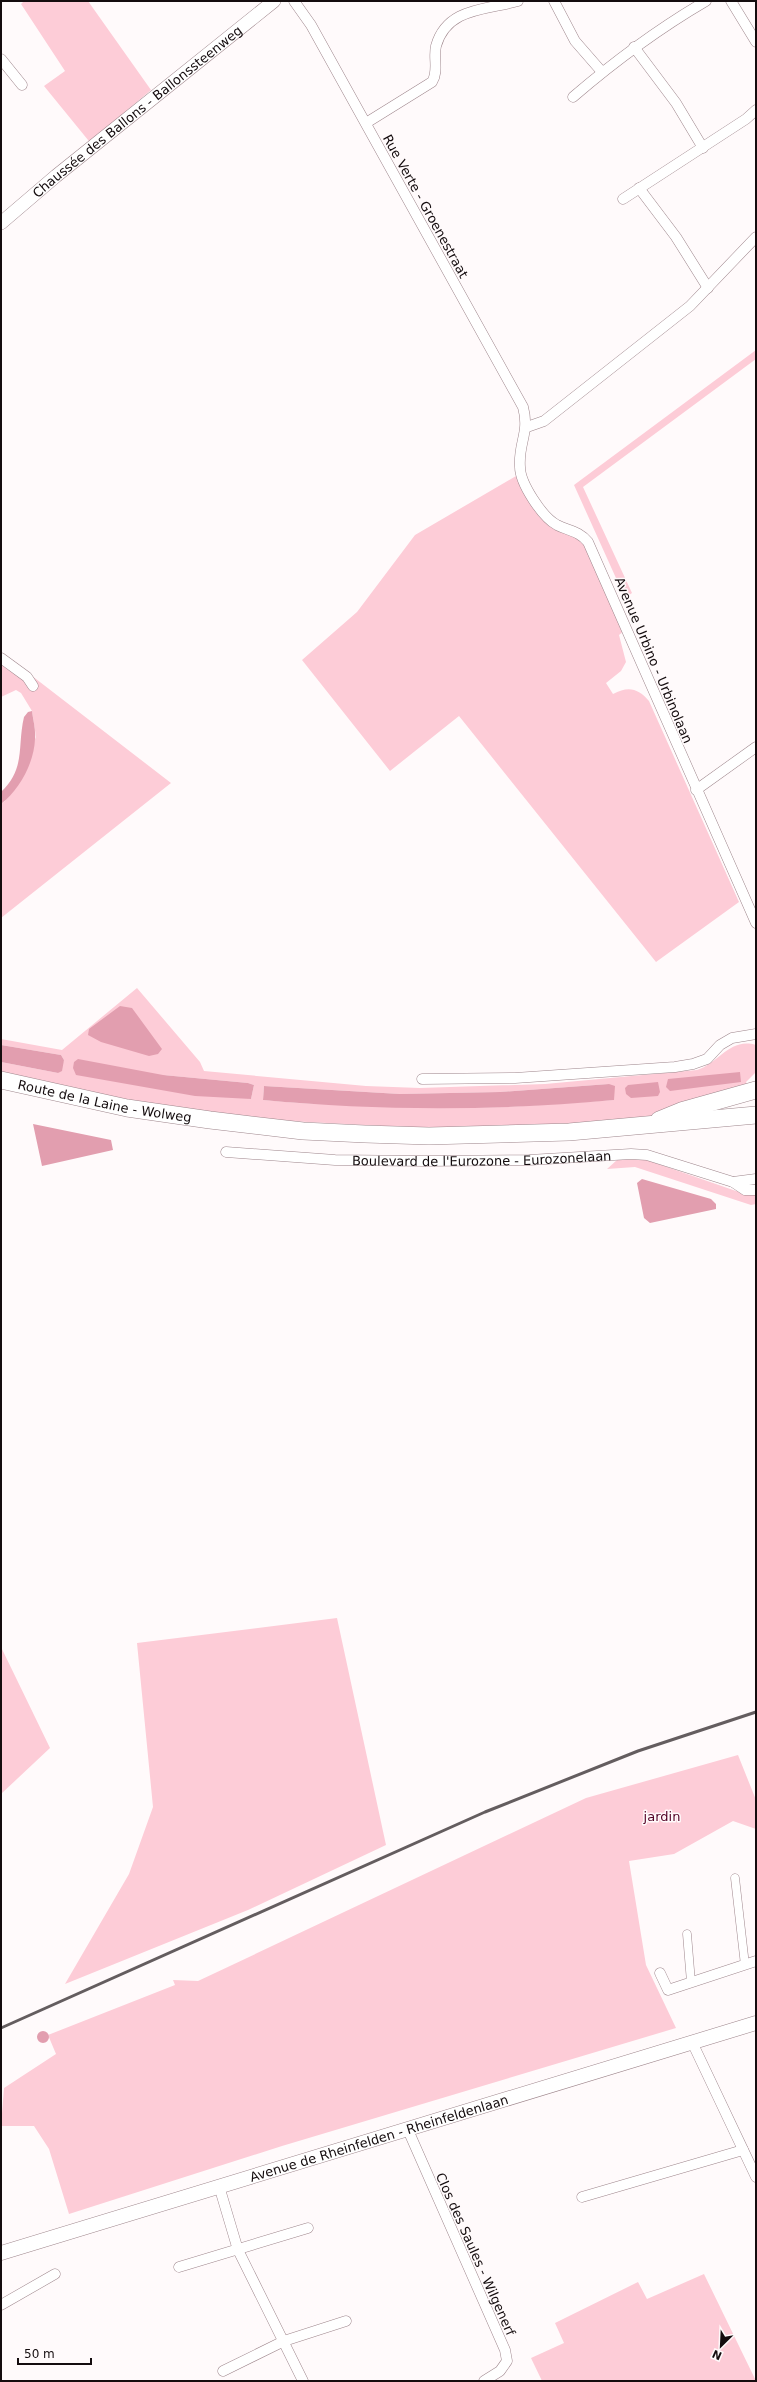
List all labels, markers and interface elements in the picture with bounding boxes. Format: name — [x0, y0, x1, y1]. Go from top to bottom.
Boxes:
street label: Chaussée des Ballons - Ballonssteenweg — [30, 23, 245, 201]
street label: Rue Verte - Groenestraat — [380, 132, 471, 281]
street label: Avenue Urbino - Urbinolaan — [612, 575, 695, 746]
street label: Route de la Laine - Wolweg — [16, 1077, 193, 1125]
street label: Boulevard de l'Eurozone - Eurozonelaan — [352, 1148, 612, 1169]
park label: jardin — [643, 1809, 680, 1824]
street label: Avenue de Rheinfelden - Rheinfeldenlaan — [248, 2092, 510, 2185]
street label: Clos des Saules - Wilgenerf — [433, 2170, 519, 2338]
north arrow — [701, 2326, 741, 2366]
scale bar — [18, 2340, 91, 2366]
text: 50 m — [24, 2347, 55, 2361]
text: N — [710, 2347, 724, 2362]

